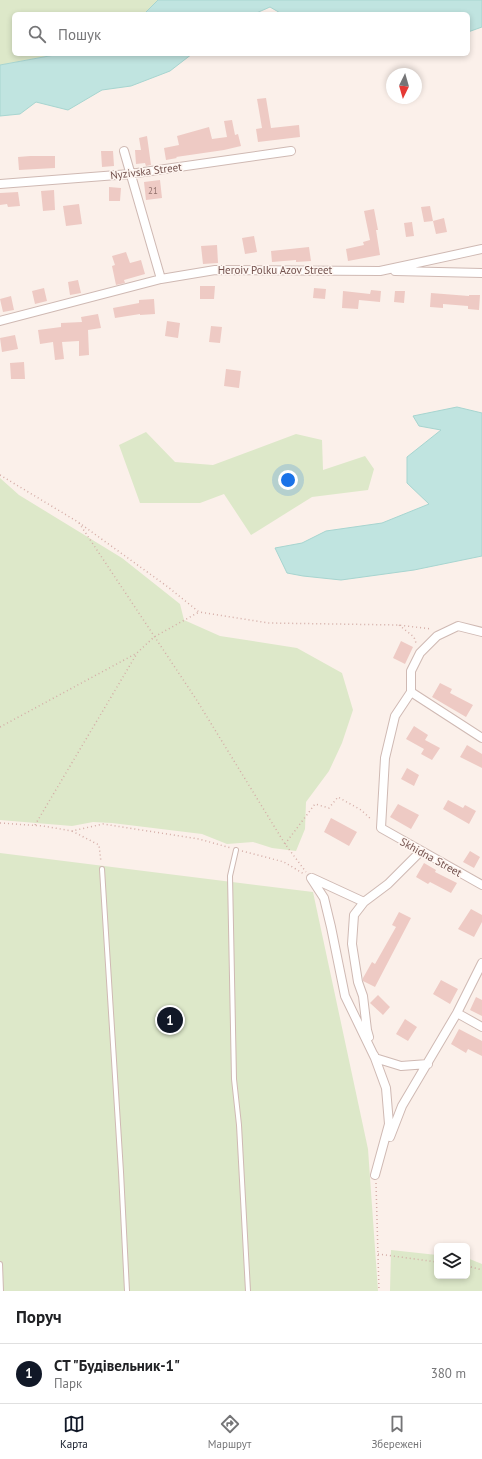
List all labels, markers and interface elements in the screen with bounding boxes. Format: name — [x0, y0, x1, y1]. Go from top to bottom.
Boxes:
search box — [12, 12, 470, 56]
icon: search — [26, 23, 48, 45]
text: Пошук — [58, 25, 101, 44]
north arrow — [386, 68, 422, 104]
street label: Nyzivska Street — [109, 160, 183, 182]
house number: 21 — [148, 185, 158, 196]
street label: Heroiv Polku Azov Street — [218, 263, 333, 277]
your location — [278, 470, 298, 490]
street label: Skhidna Street — [398, 834, 465, 880]
pin: 1 — [157, 1005, 183, 1035]
map controls — [434, 1243, 470, 1279]
button: layers — [434, 1243, 470, 1279]
text: Поруч — [16, 1306, 62, 1328]
text: СТ "Будівельник-1" — [54, 1356, 180, 1375]
text: 1 — [25, 1365, 33, 1382]
text: 380 m — [431, 1365, 466, 1382]
text: Парк — [54, 1375, 82, 1392]
tab: Карта — [60, 1413, 88, 1451]
tab: Маршрут — [208, 1413, 251, 1451]
tab: Збережені — [371, 1413, 422, 1451]

